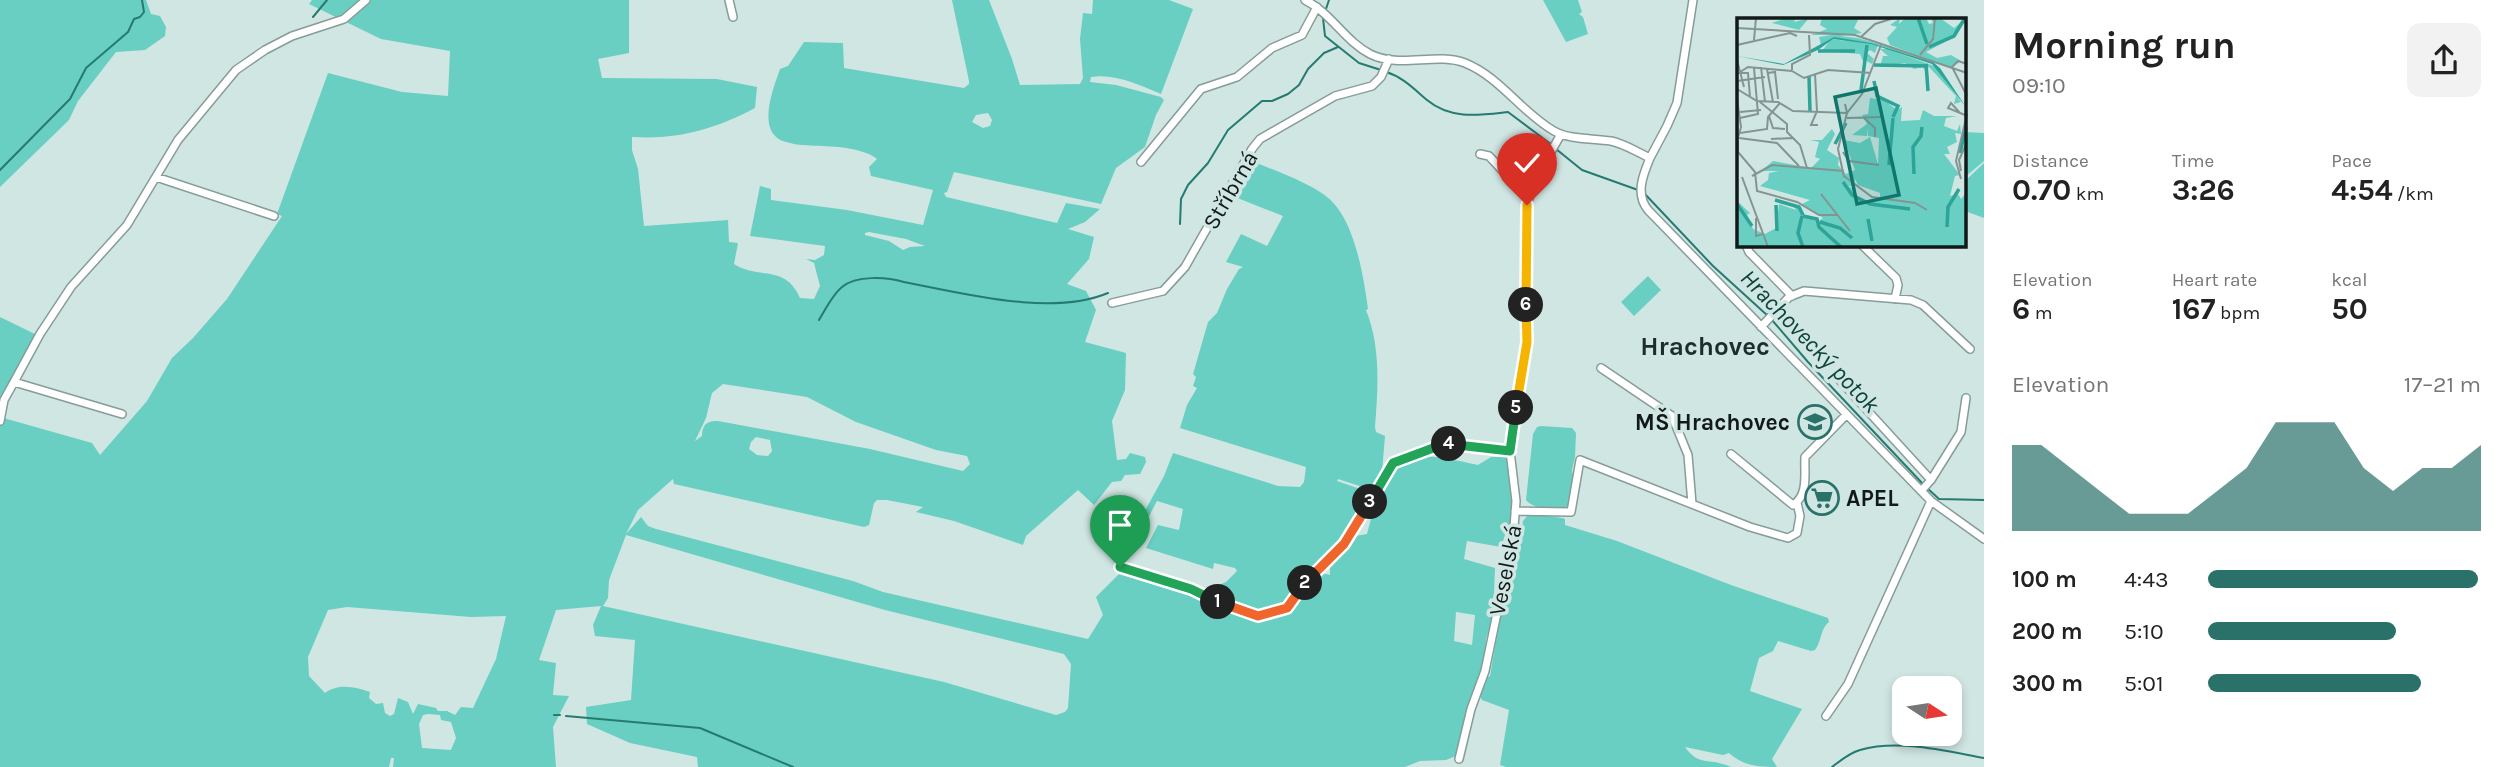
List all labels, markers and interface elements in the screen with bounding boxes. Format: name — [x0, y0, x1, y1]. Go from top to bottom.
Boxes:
inset map — [1737, 18, 1966, 247]
text: Morning run — [2012, 23, 2236, 68]
button: share — [2407, 23, 2481, 97]
text: 09:10 — [2012, 72, 2066, 99]
pin — [1497, 133, 1557, 205]
icon: check — [1508, 144, 1546, 182]
street label: Stříbrná — [1197, 146, 1264, 234]
text: Distance — [2012, 150, 2089, 172]
text: Time — [2172, 150, 2214, 172]
text: Pace — [2331, 150, 2372, 172]
text: 0.70 — [2012, 172, 2071, 208]
text: 3:26 — [2172, 172, 2235, 208]
text: 4:54 — [2331, 172, 2393, 208]
text: km — [2071, 183, 2104, 205]
text: /km — [2393, 183, 2434, 205]
water label: Hrachovecký potok — [1735, 264, 1886, 419]
text: Elevation — [2012, 269, 2092, 291]
text: Heart rate — [2172, 269, 2257, 291]
text: kcal — [2331, 269, 2368, 291]
pin: 6 — [1508, 288, 1544, 322]
text: 6 — [2012, 291, 2030, 327]
text: 167 — [2172, 291, 2216, 327]
text: 50 — [2331, 291, 2368, 327]
text: 6 — [1520, 293, 1531, 315]
text: m — [2030, 302, 2053, 324]
text: bpm — [2216, 302, 2260, 324]
district label: Hrachovec — [1640, 331, 1770, 362]
text: Elevation — [2012, 371, 2109, 398]
text: 17–21 m — [2404, 371, 2481, 398]
pin: 5 — [1498, 390, 1534, 426]
text: 5 — [1510, 396, 1521, 418]
school or university icon: MŠ Hrachovec — [1796, 403, 1834, 441]
place label: MŠ Hrachovec — [1635, 407, 1790, 436]
pin: 4 — [1432, 426, 1466, 462]
text: 4 — [1443, 432, 1454, 454]
supermarket icon: APEL — [1803, 479, 1841, 517]
pin: 3 — [1352, 484, 1388, 520]
place label: APEL — [1846, 485, 1899, 512]
text: 3 — [1364, 490, 1375, 512]
pin — [1090, 495, 1150, 567]
icon: arrive — [1101, 506, 1139, 544]
street label: Veselská — [1483, 522, 1528, 618]
pin: 2 — [1288, 566, 1322, 600]
text: 100 m — [2012, 566, 2077, 593]
text: 4:43 — [2124, 566, 2169, 593]
text: 2 — [1299, 571, 1310, 593]
pin: 1 — [1200, 584, 1236, 620]
text: 1 — [1214, 590, 1221, 612]
text: 200 m — [2012, 618, 2083, 645]
text: 5:10 — [2124, 618, 2164, 645]
text: 300 m — [2012, 670, 2083, 697]
text: 5:01 — [2124, 670, 2164, 697]
north arrow — [1892, 676, 1962, 746]
map controls — [1892, 676, 1962, 746]

